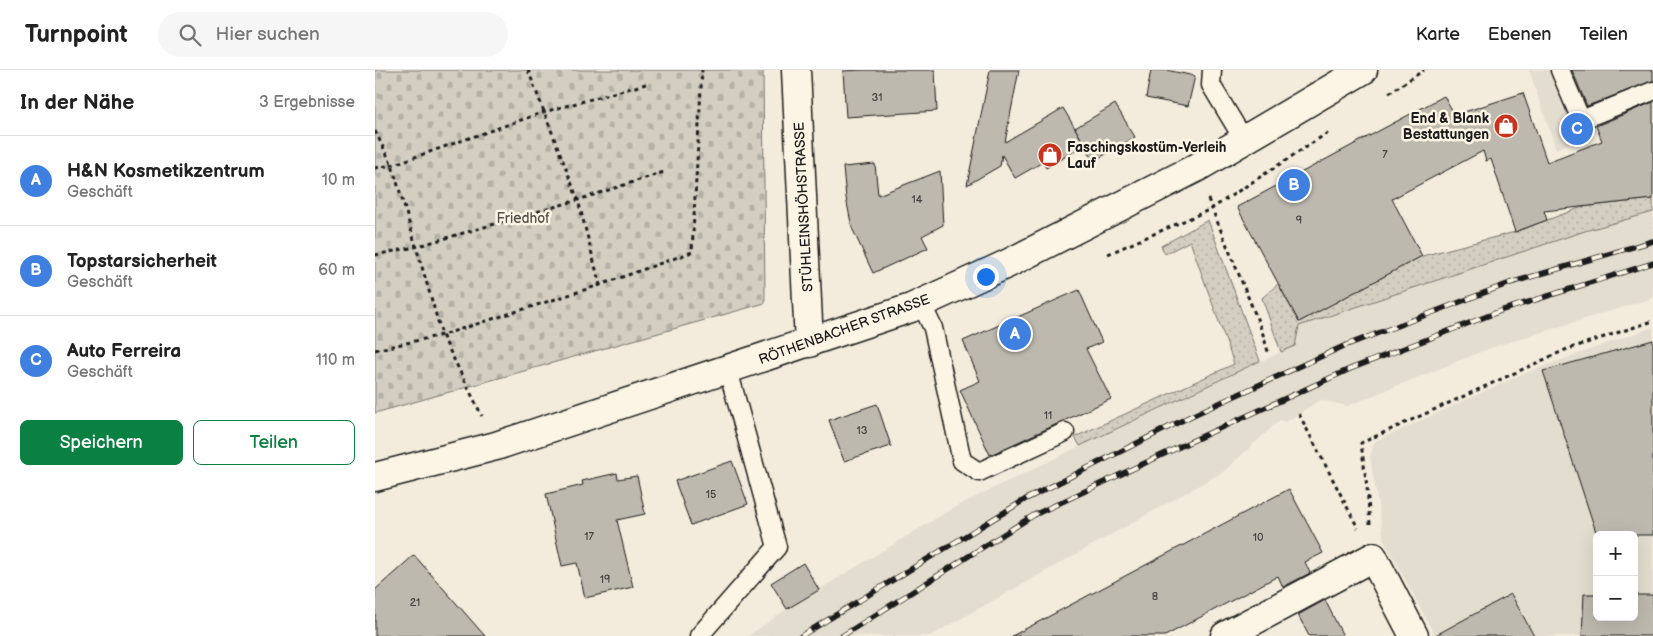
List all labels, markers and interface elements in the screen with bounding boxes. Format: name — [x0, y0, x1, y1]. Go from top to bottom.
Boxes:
search box — [158, 12, 508, 57]
text: Turnpoint — [25, 20, 128, 49]
icon: search — [176, 21, 204, 49]
text: Hier suchen — [216, 23, 320, 46]
text: Karte — [1416, 24, 1460, 45]
text: Ebenen — [1488, 24, 1551, 45]
text: Teilen — [1579, 24, 1628, 45]
text: In der Nähe — [20, 90, 134, 115]
house number: 31 — [871, 91, 883, 104]
text: 3 Ergebnisse — [259, 93, 355, 112]
place label: End & Blank Bestattungen — [1403, 110, 1490, 143]
pin: C — [1561, 110, 1593, 148]
shop icon: End & Blank Bestattungen — [1493, 113, 1519, 139]
street label: STÜHLEINSHÖHSTRASSE — [790, 121, 816, 293]
place label: Faschingskostüm-Verleih Lauf — [1067, 139, 1226, 172]
shop icon: Faschingskostüm-Verleih Lauf — [1037, 142, 1063, 168]
house number: 7 — [1382, 148, 1388, 161]
text: H&N Kosmetikzentrum — [67, 160, 265, 183]
pin: B — [1278, 166, 1310, 204]
text: A — [31, 171, 41, 190]
text: 10 m — [322, 171, 355, 190]
text: Geschäft — [67, 183, 133, 202]
house number: 14 — [912, 193, 923, 206]
park label: Friedhof — [497, 210, 550, 227]
house number: 9 — [1296, 214, 1302, 227]
text: Topstarsicherheit — [67, 250, 217, 273]
text: B — [30, 261, 42, 280]
text: 60 m — [318, 261, 355, 280]
your location — [973, 264, 999, 290]
text: Geschäft — [67, 273, 133, 292]
street label: RÖTHENBACHER STRASSE — [756, 290, 932, 368]
pin: A — [999, 315, 1031, 353]
text: Auto Ferreira — [67, 340, 181, 363]
text: C — [30, 351, 42, 370]
text: 110 m — [316, 351, 355, 370]
text: Geschäft — [67, 363, 133, 382]
house number: 11 — [1044, 409, 1052, 422]
button: Speichern — [20, 420, 183, 465]
button: Teilen — [193, 420, 355, 465]
house number: 13 — [856, 424, 868, 437]
house number: 15 — [706, 488, 716, 501]
house number: 17 — [584, 530, 594, 543]
house number: 10 — [1253, 531, 1264, 544]
map controls — [1593, 531, 1638, 621]
button: + — [1593, 531, 1638, 576]
house number: 19 — [600, 573, 610, 586]
button: − — [1593, 576, 1638, 621]
house number: 8 — [1152, 590, 1158, 603]
house number: 21 — [410, 596, 420, 609]

